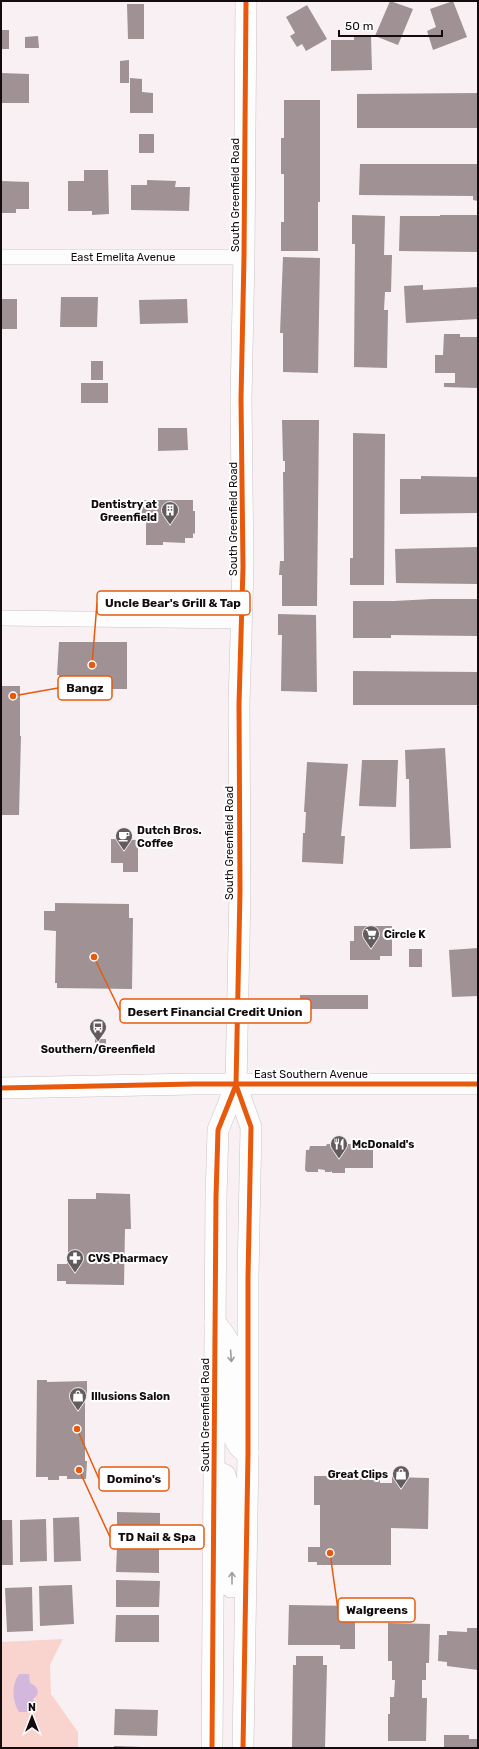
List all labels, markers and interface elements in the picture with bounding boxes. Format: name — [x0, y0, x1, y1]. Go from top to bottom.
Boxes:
scale bar — [339, 12, 442, 38]
text: 50 m — [345, 19, 373, 33]
street label: South Greenfield Road — [229, 138, 242, 252]
street label: East Emelita Avenue — [71, 251, 175, 264]
street label: South Greenfield Road — [227, 462, 240, 576]
place label: Dentistry at Greenfield — [91, 498, 157, 524]
building icon: Dentistry at Greenfield — [160, 500, 180, 525]
callout: Uncle Bear's Grill & Tap — [97, 591, 250, 615]
text: Uncle Bear's Grill & Tap — [105, 596, 241, 610]
callout: Bangz — [58, 676, 112, 700]
text: Bangz — [66, 681, 104, 695]
street label: South Greenfield Road — [223, 786, 236, 900]
place label: Dutch Bros. Coffee — [137, 824, 202, 850]
cafe icon: Dutch Bros. Coffee — [114, 826, 134, 851]
supermarket icon: Circle K — [361, 924, 381, 949]
place label: Circle K — [384, 928, 426, 941]
callout: Desert Financial Credit Union — [120, 999, 311, 1023]
text: Desert Financial Credit Union — [127, 1005, 303, 1019]
bus stop icon: Southern/Greenfield — [88, 1017, 108, 1042]
place label: Southern/Greenfield — [41, 1043, 155, 1056]
street label: East Southern Avenue — [254, 1068, 368, 1081]
restaurant icon: McDonald's — [329, 1134, 349, 1159]
place label: McDonald's — [352, 1138, 414, 1151]
pharmacy icon: CVS Pharmacy — [65, 1248, 85, 1273]
place label: CVS Pharmacy — [88, 1252, 168, 1265]
one-way arrow — [228, 1349, 235, 1362]
street label: South Greenfield Road — [199, 1358, 212, 1472]
shop icon: Illusions Salon — [68, 1386, 88, 1411]
place label: Illusions Salon — [91, 1390, 170, 1403]
shop icon: Great Clips — [391, 1464, 411, 1489]
callout: Domino's — [99, 1467, 169, 1491]
place label: Great Clips — [328, 1468, 388, 1481]
text: Domino's — [107, 1472, 162, 1486]
callout: TD Nail & Spa — [110, 1525, 204, 1549]
text: TD Nail & Spa — [118, 1530, 196, 1544]
one-way arrow — [228, 1572, 235, 1585]
callout: Walgreens — [338, 1598, 415, 1622]
text: Walgreens — [346, 1603, 408, 1617]
north arrow — [12, 1697, 52, 1737]
text: N — [28, 1701, 36, 1714]

